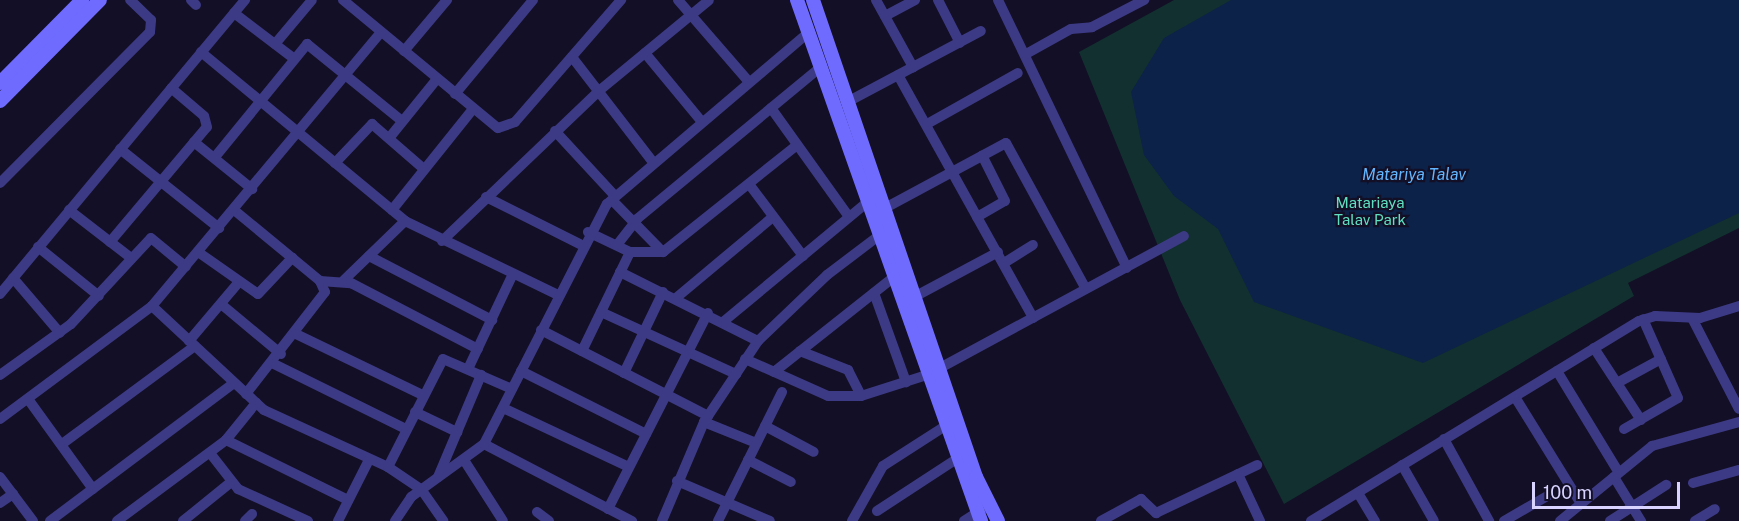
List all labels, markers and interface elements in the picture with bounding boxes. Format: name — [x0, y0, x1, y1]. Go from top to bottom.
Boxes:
water label: Matariya Talav — [1362, 165, 1466, 185]
park label: Matariaya Talav Park — [1334, 193, 1406, 228]
scale bar — [1535, 470, 1684, 508]
text: 100 m — [1543, 482, 1592, 503]

